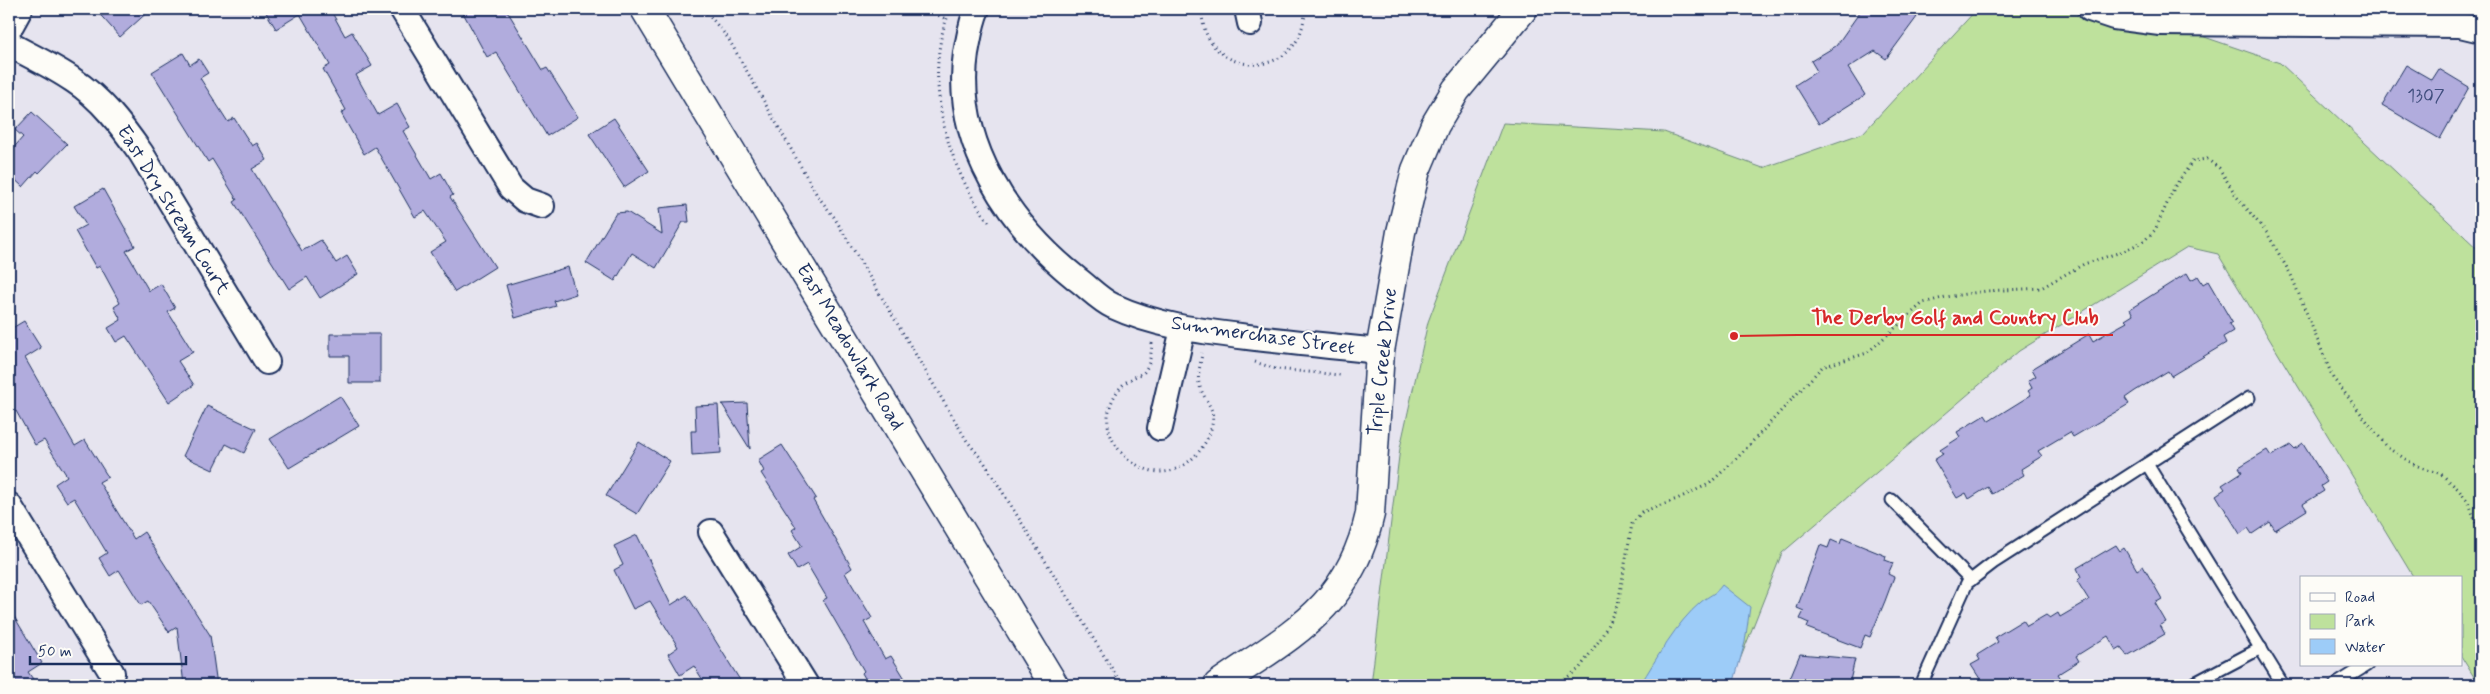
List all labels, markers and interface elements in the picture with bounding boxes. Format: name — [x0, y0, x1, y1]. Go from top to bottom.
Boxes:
house number: 1307 — [2407, 84, 2445, 108]
street label: East Dry Stream Court — [110, 120, 236, 300]
street label: East Meadowlark Road — [789, 258, 911, 436]
street label: Triple Creek Drive — [1362, 287, 1404, 437]
callout: The Derby Golf and Country Club — [1798, 299, 2113, 335]
text: The Derby Golf and Country Club — [1811, 304, 2099, 332]
street label: Summerchase Street — [1169, 310, 1357, 362]
legend — [2300, 576, 2462, 666]
text: Road — [2345, 588, 2375, 608]
text: Park — [2345, 612, 2375, 632]
scale bar — [30, 634, 186, 666]
text: Water — [2345, 638, 2385, 658]
text: 50 m — [38, 642, 72, 662]

